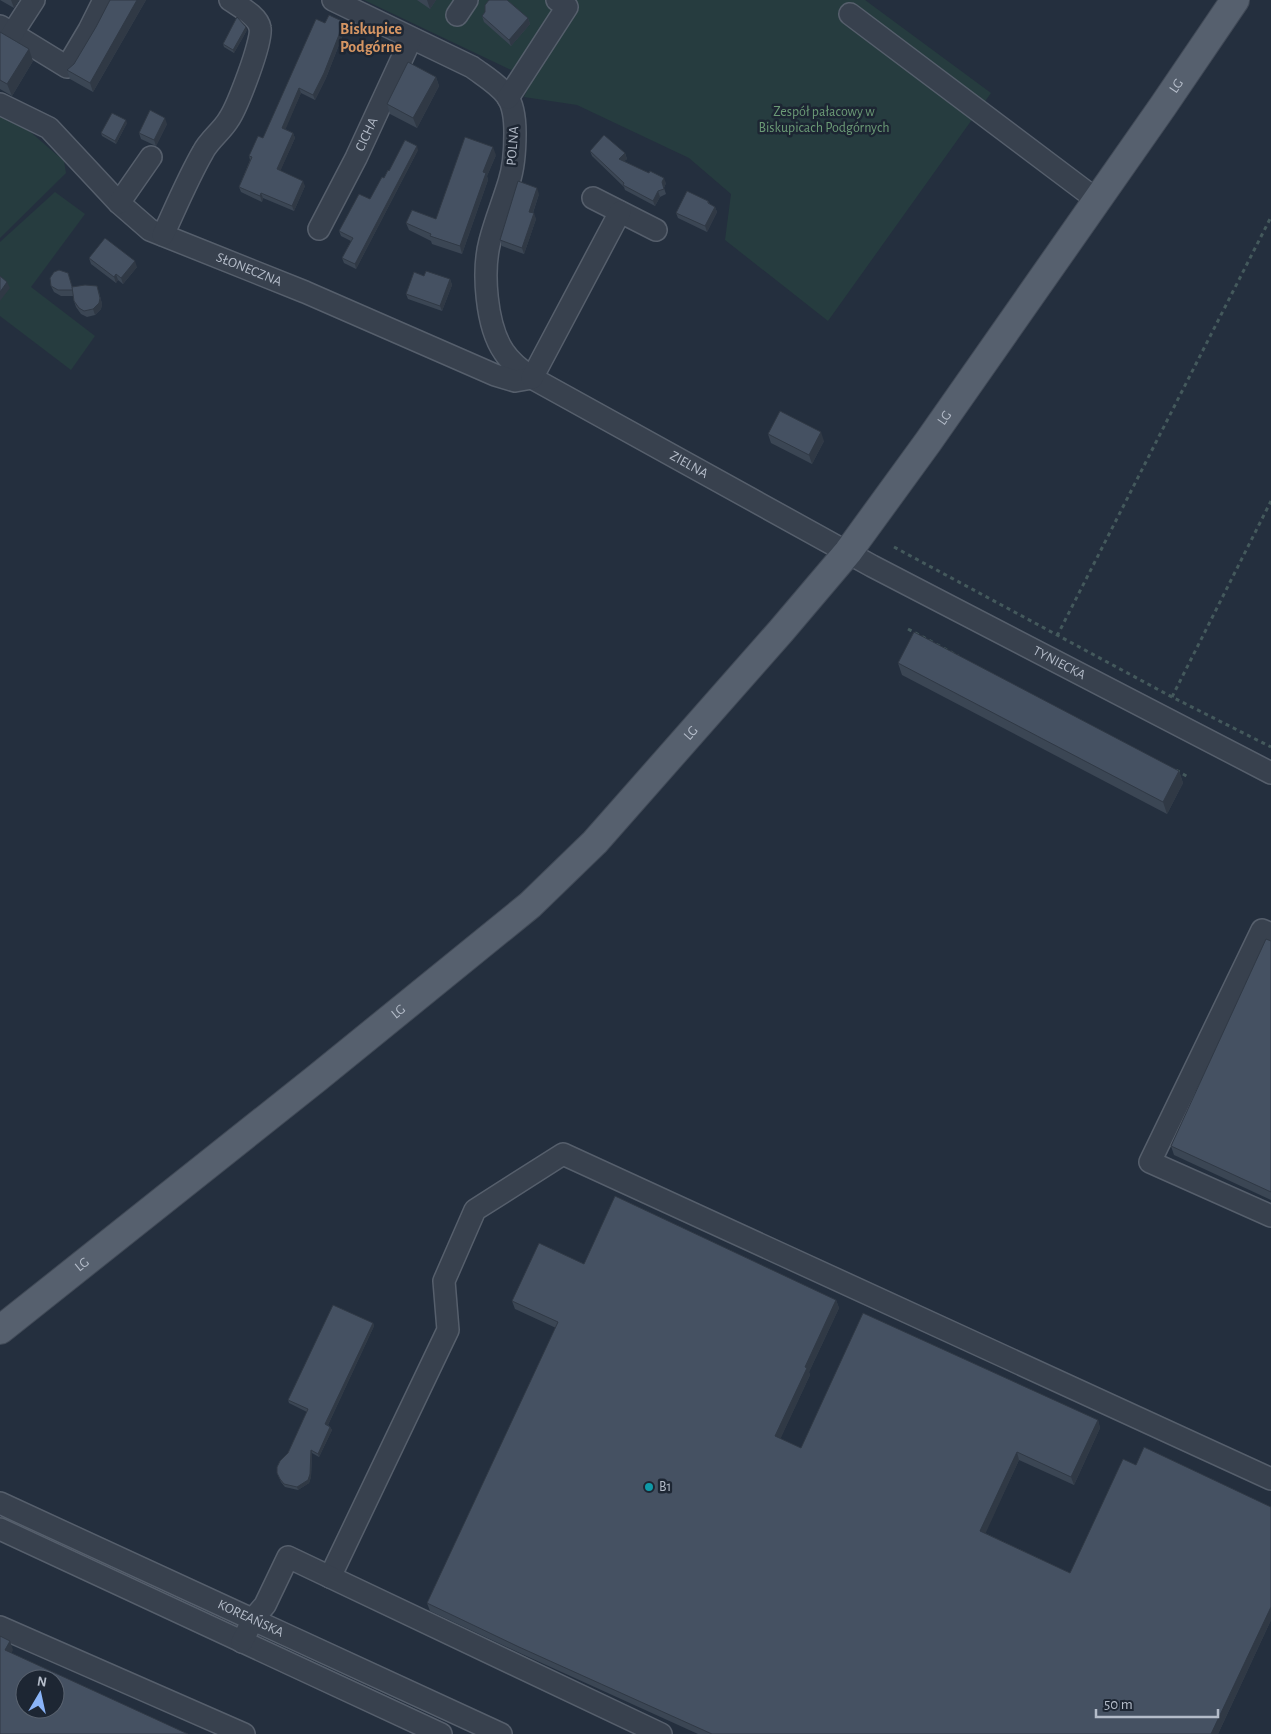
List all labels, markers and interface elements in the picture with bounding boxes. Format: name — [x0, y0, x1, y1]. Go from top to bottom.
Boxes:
district label: Biskupice Podgórne — [340, 21, 402, 55]
street label: LG — [1167, 76, 1186, 96]
park label: Zespół pałacowy w Biskupicach Podgórnych — [758, 105, 890, 135]
street label: CICHA — [353, 115, 381, 154]
street label: POLNA — [505, 126, 521, 166]
street label: SŁONECZNA — [214, 250, 284, 289]
street label: LG — [935, 408, 954, 428]
street label: ZIELNA — [667, 449, 710, 481]
street label: TYNIECKA — [1031, 644, 1088, 682]
street label: LG — [681, 723, 701, 743]
street label: LG — [389, 1002, 408, 1022]
street label: LG — [72, 1255, 92, 1274]
place label: B1 — [659, 1480, 671, 1494]
marker: B1 — [643, 1481, 655, 1493]
street label: KOREAŃSKA — [216, 1597, 286, 1640]
north arrow — [15, 1669, 65, 1719]
text: N — [36, 1674, 48, 1690]
scale bar — [1096, 1686, 1218, 1718]
text: 50 m — [1104, 1697, 1133, 1712]

